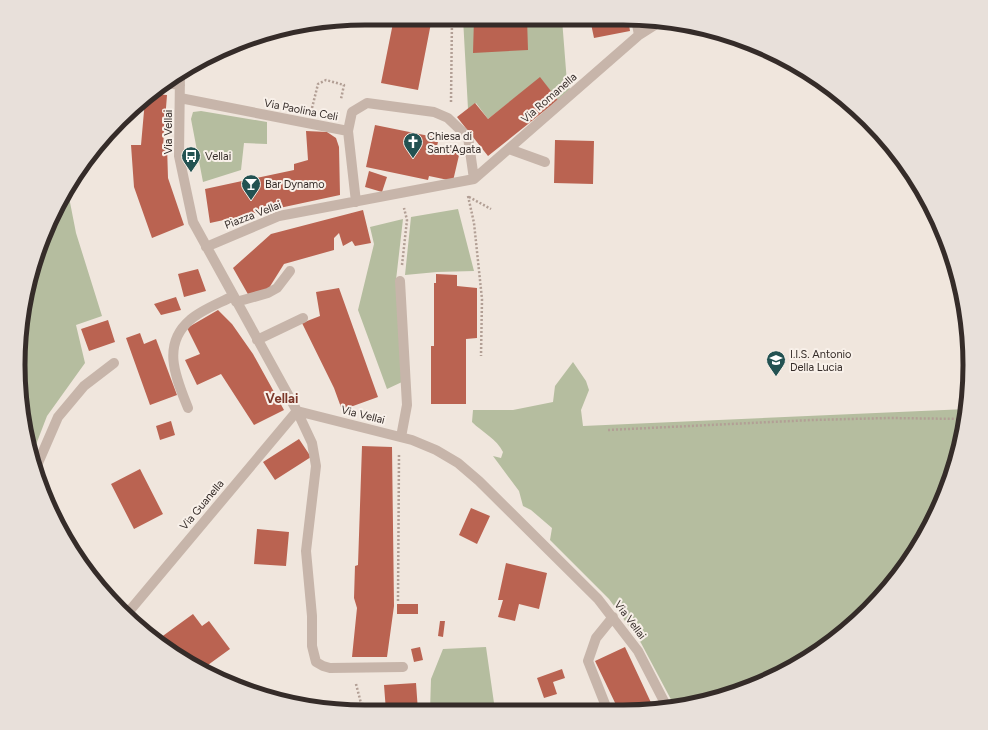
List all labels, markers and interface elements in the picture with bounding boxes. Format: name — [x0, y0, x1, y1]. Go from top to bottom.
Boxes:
street label: Via Romanella — [519, 70, 579, 126]
street label: Via Paolina Celi — [263, 96, 339, 124]
street label: Via Vellai — [162, 110, 175, 154]
place label: Chiesa di Sant'Agata — [427, 130, 481, 156]
church icon: Chiesa di Sant'Agata — [402, 131, 424, 159]
bus stop icon: Vellai — [180, 145, 202, 173]
place label: Vellai — [205, 150, 231, 163]
bar icon: Bar Dynamo — [240, 173, 262, 201]
place label: Bar Dynamo — [265, 178, 325, 191]
street label: Piazza Vellai — [223, 198, 283, 232]
place label: I.I.S. Antonio Della Lucia — [790, 348, 851, 374]
school or university icon: I.I.S. Antonio Della Lucia — [765, 349, 787, 377]
district label: Vellai — [266, 391, 298, 406]
street label: Via Vellai — [340, 403, 386, 427]
street label: Via Guanella — [177, 477, 227, 533]
street label: Via Vellai — [611, 598, 649, 642]

